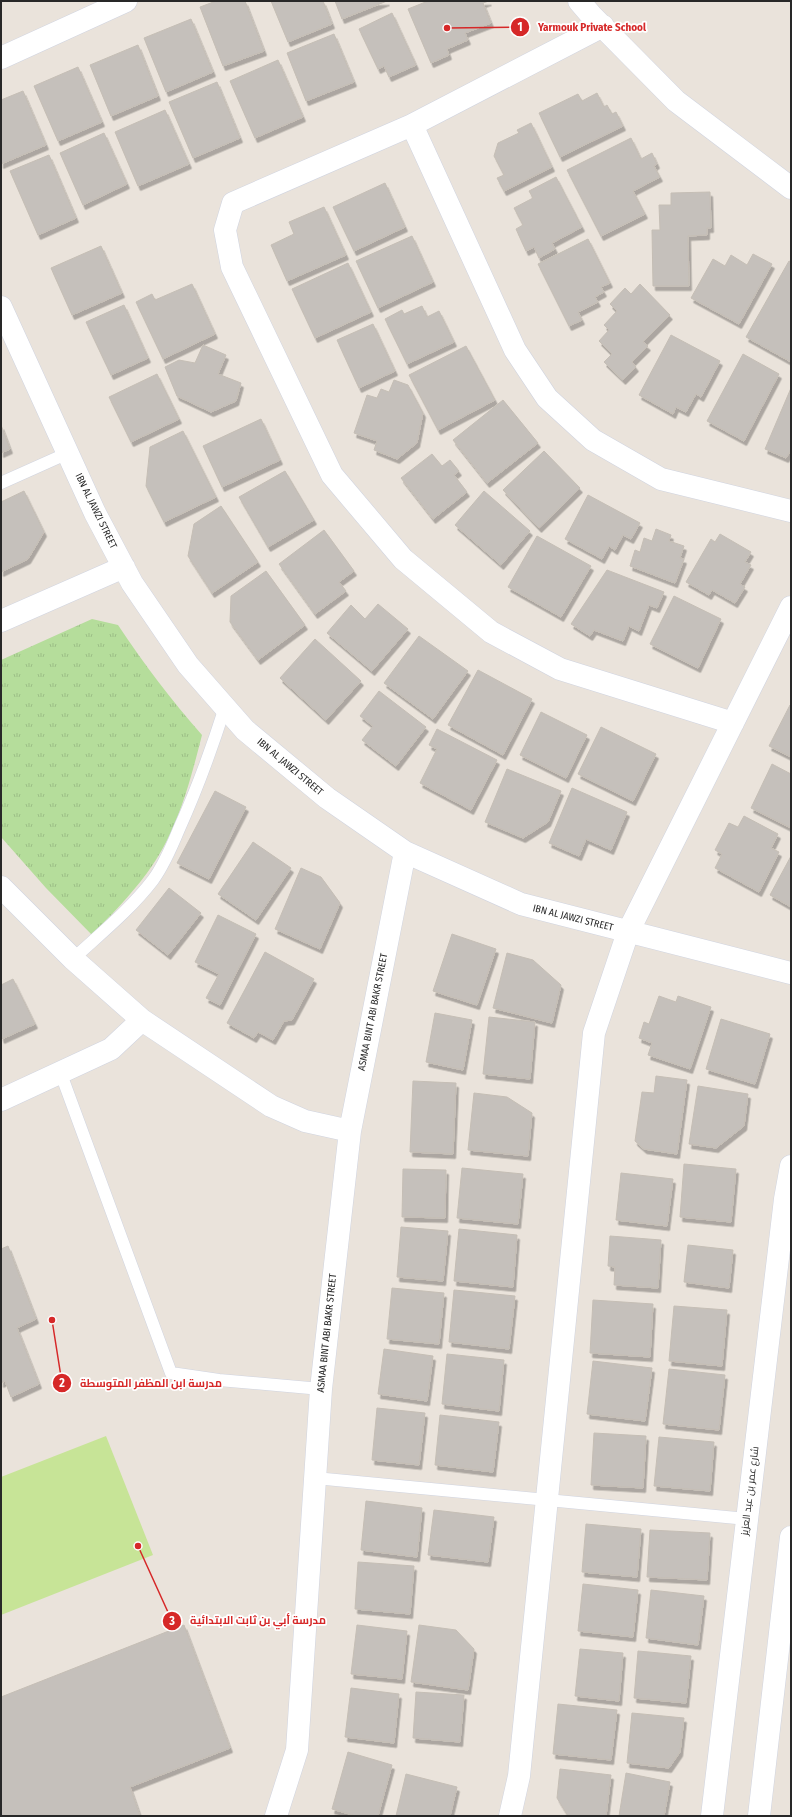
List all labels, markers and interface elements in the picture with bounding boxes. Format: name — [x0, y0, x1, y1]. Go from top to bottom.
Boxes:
callout: Yarmouk Private School — [510, 16, 654, 39]
text: 1 — [517, 20, 523, 34]
text: Yarmouk Private School — [537, 21, 647, 34]
street label: IBN AL JAWZI STREET — [73, 471, 120, 551]
street label: IBN AL JAWZI STREET — [255, 736, 326, 798]
street label: IBN AL JAWZI STREET — [532, 902, 615, 934]
street label: ASMAA BINT ABI BAKR STREET — [356, 952, 390, 1072]
street label: ASMAA BINT ABI BAKR STREET — [315, 1273, 339, 1393]
callout: مدرسة ابن المظفر المتوسطة — [52, 1372, 230, 1395]
text: 2 — [58, 1376, 65, 1390]
text: مدرسة ابن المظفر المتوسطة — [80, 1377, 222, 1391]
street label: شارع عمر بن عبد العزيز — [738, 1446, 761, 1537]
callout: مدرسة أبي بن ثابت الابتدائية — [162, 1609, 334, 1632]
text: مدرسة أبي بن ثابت الابتدائية — [190, 1613, 326, 1630]
text: 3 — [168, 1614, 175, 1628]

